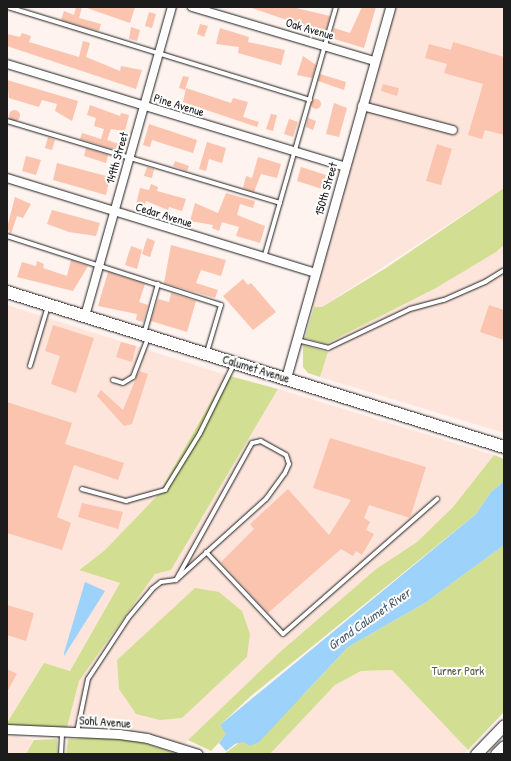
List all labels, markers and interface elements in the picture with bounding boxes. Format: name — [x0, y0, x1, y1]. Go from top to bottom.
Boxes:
street label: Oak Avenue — [284, 15, 336, 43]
street label: Pine Avenue — [152, 91, 206, 119]
street label: 149th Street — [103, 130, 131, 186]
street label: 150th Street — [312, 161, 340, 217]
street label: Cedar Avenue — [134, 200, 194, 230]
street label: Calumet Avenue — [221, 352, 291, 386]
water label: Grand Calumet River — [325, 585, 413, 653]
park label: Turner Park — [432, 664, 484, 678]
street label: Sohl Avenue — [79, 713, 131, 731]

